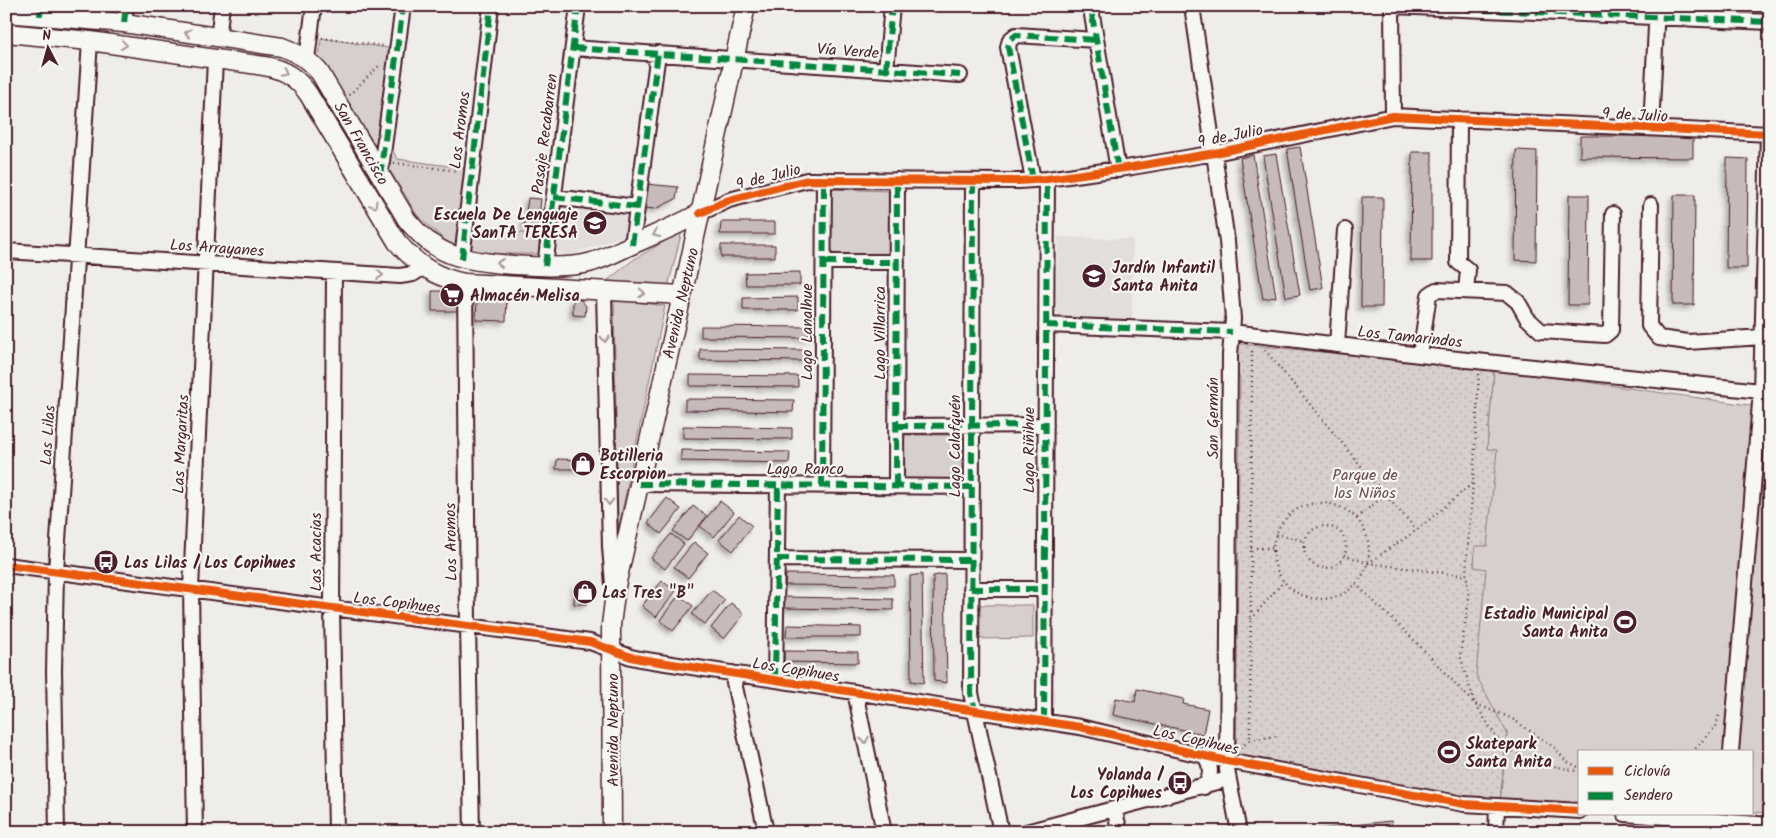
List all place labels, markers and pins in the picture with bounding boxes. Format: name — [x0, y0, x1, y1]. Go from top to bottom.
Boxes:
place label: Escuela De Lenguaje SanTA TERESA — [434, 203, 578, 246]
school or university icon: Escuela De Lenguaje SanTA TERESA — [582, 210, 608, 236]
place label: Jardín Infantil Santa Anita — [1112, 256, 1216, 299]
school or university icon: Jardín Infantil Santa Anita — [1081, 263, 1107, 289]
supermarket icon: Almacén Melisa — [439, 282, 465, 308]
place label: Almacén Melisa — [470, 284, 580, 309]
place label: Botilleria Escorpion — [600, 444, 666, 487]
shop icon: Botilleria Escorpion — [570, 451, 596, 477]
bus stop icon: Las Lilas / Los Copihues — [93, 549, 119, 575]
place label: Las Lilas / Los Copihues — [124, 551, 296, 576]
shop icon: Las Tres "B" — [572, 579, 598, 605]
place label: Las Tres "B" — [602, 581, 694, 606]
place label: Estadio Municipal Santa Anita — [1484, 602, 1609, 645]
sports icon: Estadio Municipal Santa Anita — [1612, 609, 1638, 635]
place label: Skatepark Santa Anita — [1466, 732, 1552, 775]
sports icon: Skatepark Santa Anita — [1436, 739, 1462, 765]
place label: Yolanda / Los Copihues — [1070, 763, 1164, 806]
bus stop icon: Yolanda / Los Copihues — [1167, 770, 1193, 796]

